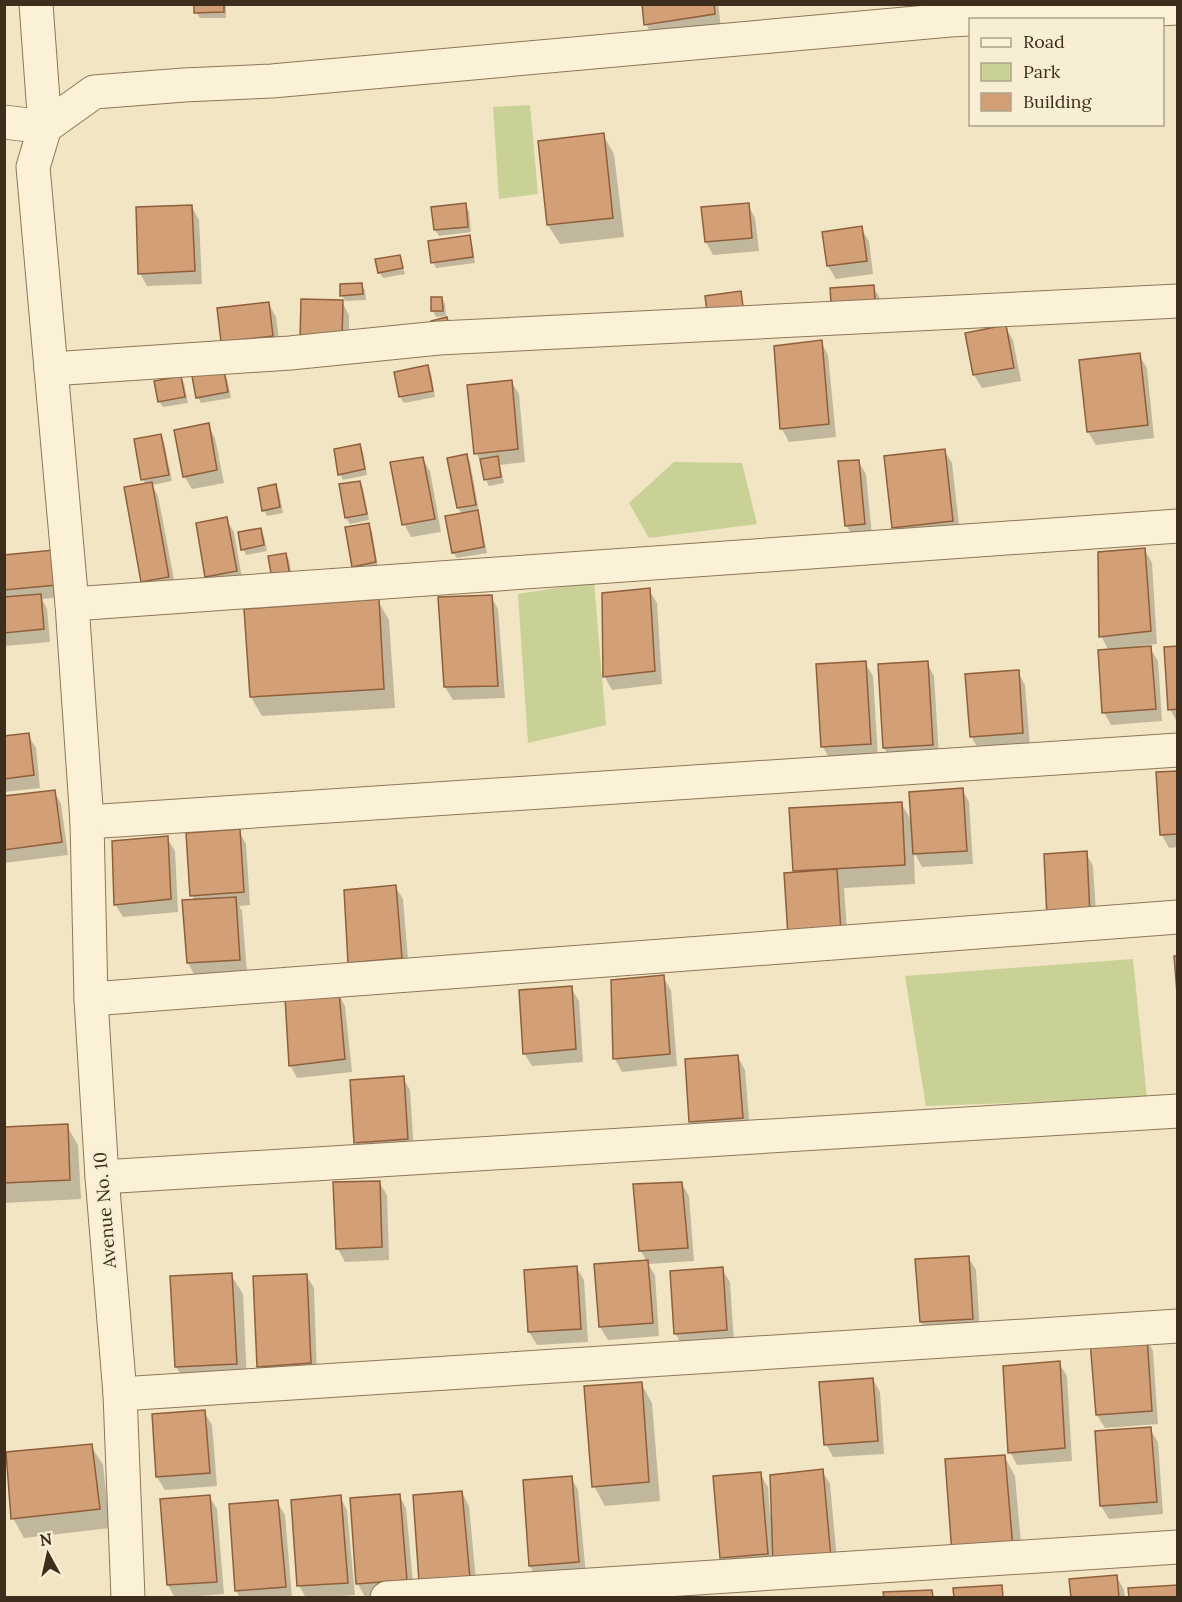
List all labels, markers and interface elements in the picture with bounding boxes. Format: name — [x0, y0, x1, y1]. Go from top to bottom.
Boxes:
legend — [969, 18, 1164, 126]
text: Road — [1023, 30, 1065, 53]
text: Park — [1023, 60, 1061, 83]
text: Building — [1023, 90, 1093, 113]
street label: Avenue No. 10 — [88, 1151, 121, 1270]
north arrow — [18, 1524, 78, 1584]
text: N — [38, 1528, 53, 1550]

